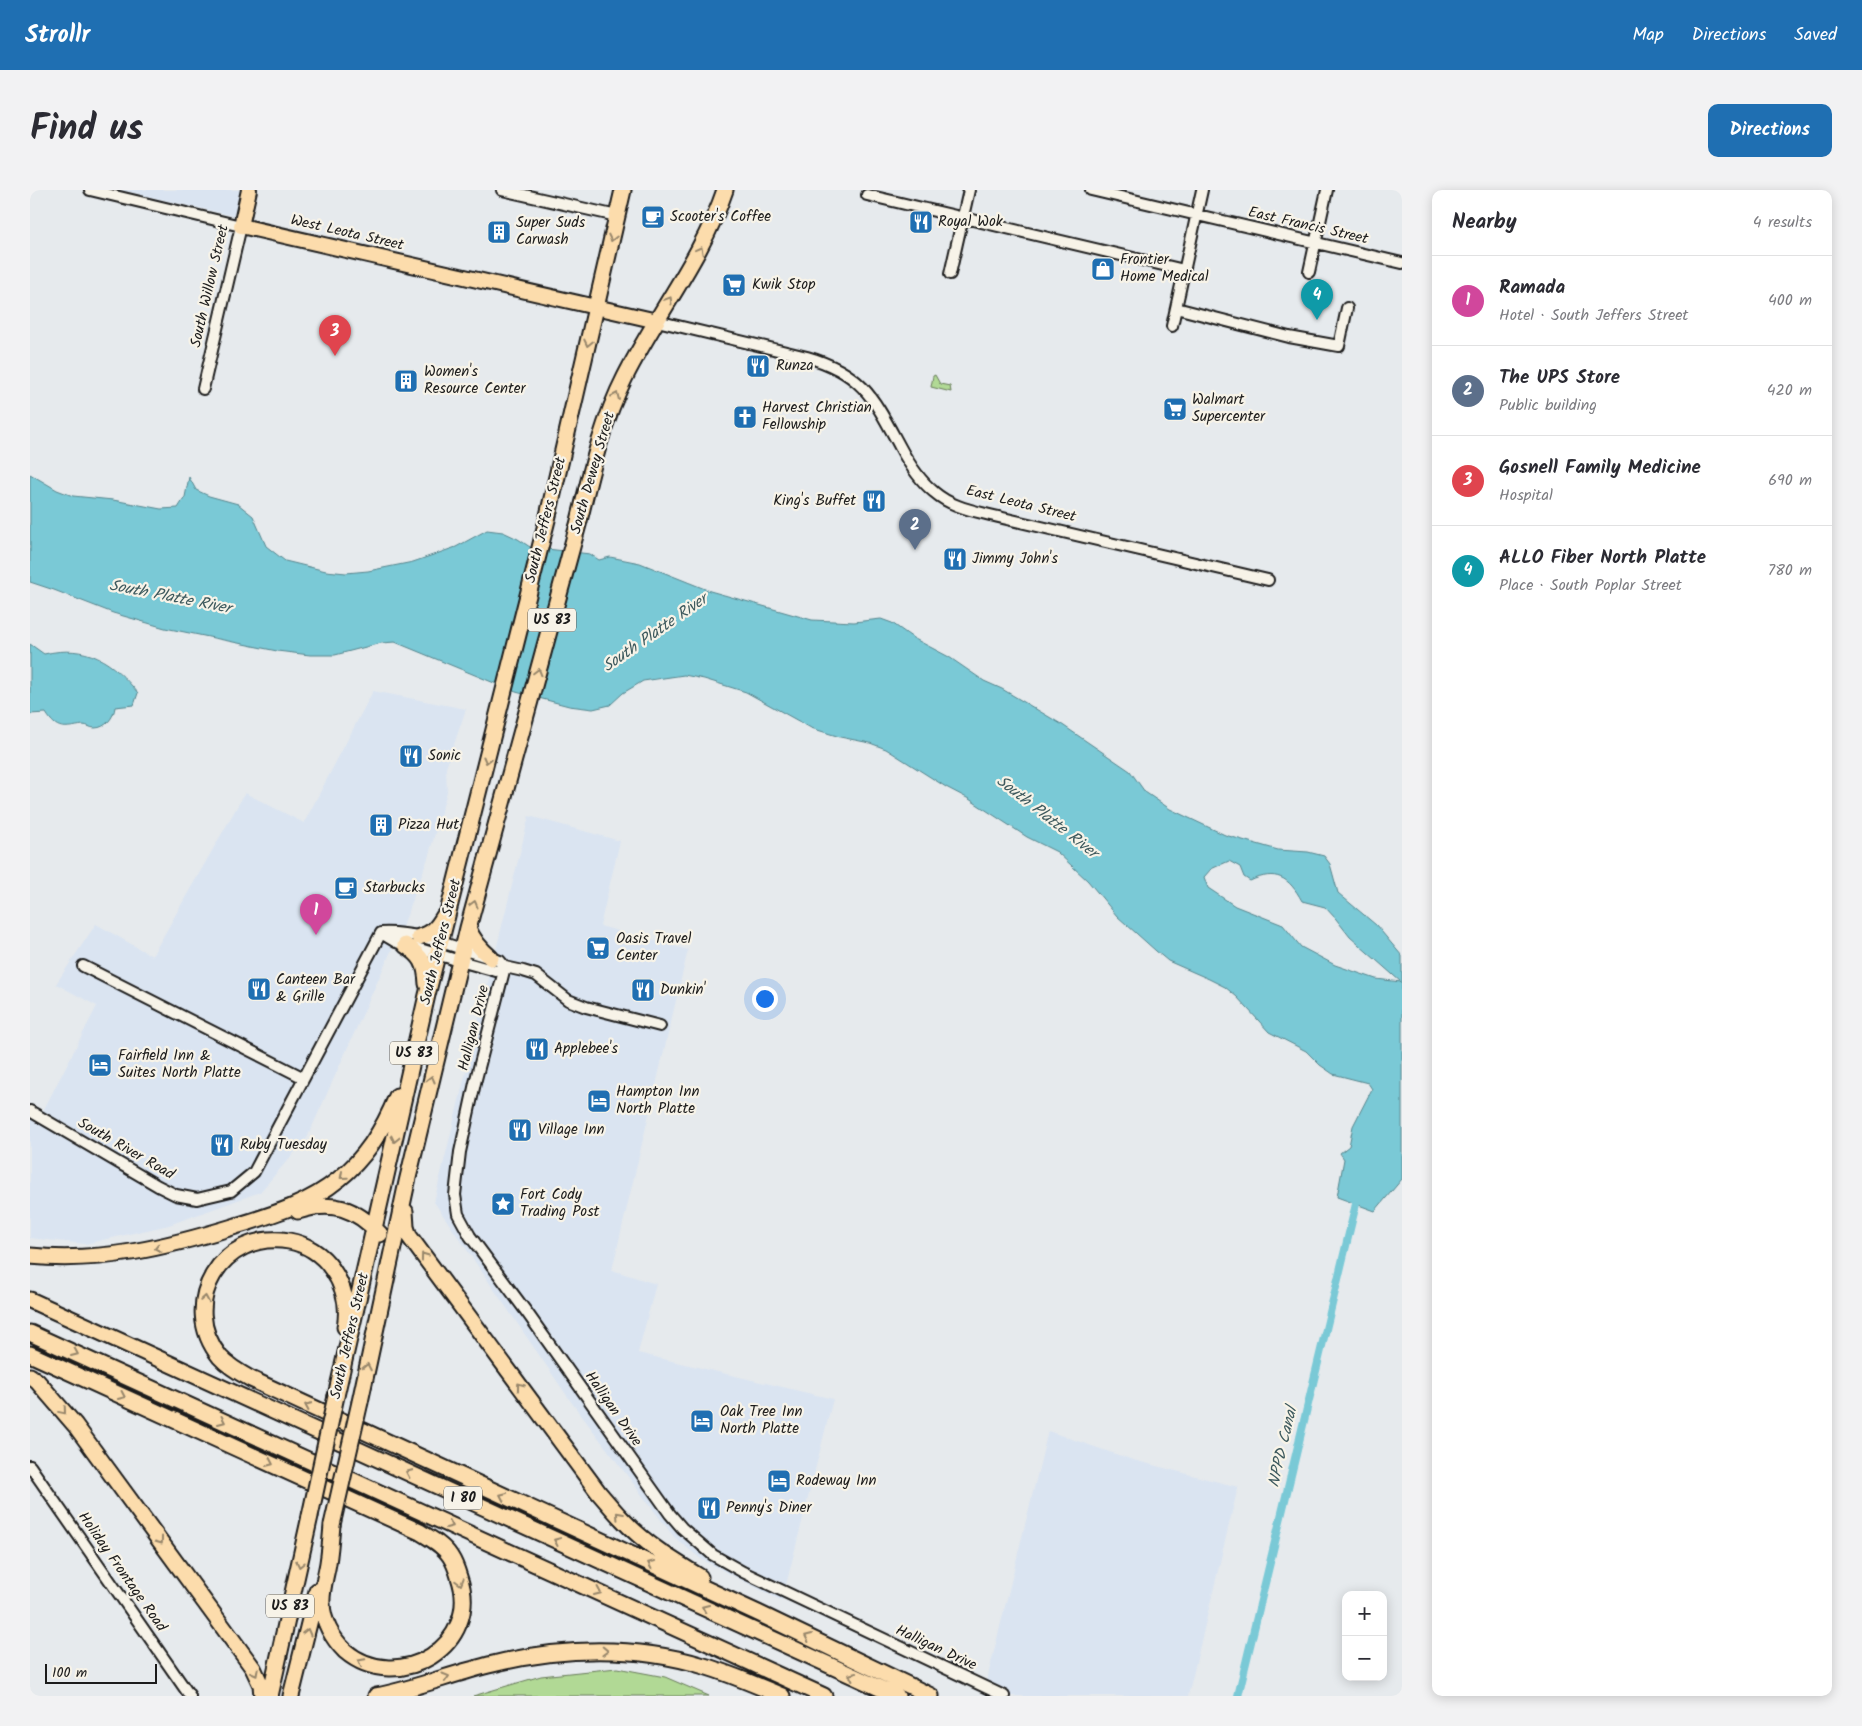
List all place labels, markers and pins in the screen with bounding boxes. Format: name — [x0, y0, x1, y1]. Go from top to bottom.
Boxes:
cafe icon: Scooter's Coffee — [640, 204, 666, 230]
place label: Scooter's Coffee — [670, 205, 771, 229]
restaurant icon: Royal Wok — [908, 209, 934, 235]
place label: Royal Wok — [938, 210, 1004, 234]
place label: Super Suds Carwash — [516, 211, 586, 252]
building icon: Super Suds Carwash — [486, 219, 512, 245]
place label: Frontier Home Medical — [1120, 248, 1209, 289]
shop icon: Frontier Home Medical — [1090, 256, 1116, 282]
supermarket icon: Kwik Stop — [721, 272, 747, 298]
place label: Kwik Stop — [752, 273, 815, 297]
pin: 4 — [1301, 279, 1333, 320]
pin: 3 — [319, 315, 351, 356]
restaurant icon: Runza — [745, 353, 771, 379]
place label: Runza — [776, 354, 814, 378]
place label: Women's Resource Center — [424, 360, 527, 401]
building icon: Women's Resource Center — [393, 368, 419, 394]
place label: Walmart Supercenter — [1192, 388, 1266, 429]
place label: Harvest Christian Fellowship — [762, 396, 872, 437]
supermarket icon: Walmart Supercenter — [1162, 396, 1188, 422]
church icon: Harvest Christian Fellowship — [732, 404, 758, 430]
restaurant icon: King's Buffet — [861, 488, 887, 514]
place label: King's Buffet — [773, 489, 856, 513]
pin: 2 — [899, 509, 931, 550]
restaurant icon: Jimmy John's — [942, 546, 968, 572]
place label: Jimmy John's — [972, 547, 1059, 571]
restaurant icon: Sonic — [398, 743, 424, 769]
place label: Sonic — [428, 744, 461, 768]
building icon: Pizza Hut — [368, 812, 394, 838]
place label: Pizza Hut — [398, 813, 459, 837]
cafe icon: Starbucks — [333, 875, 359, 901]
place label: Starbucks — [364, 876, 426, 900]
pin: 1 — [300, 894, 332, 935]
place label: Oasis Travel Center — [616, 927, 692, 968]
supermarket icon: Oasis Travel Center — [585, 935, 611, 961]
place label: Canteen Bar & Grille — [276, 968, 356, 1009]
restaurant icon: Canteen Bar & Grille — [246, 976, 272, 1002]
restaurant icon: Dunkin' — [630, 977, 656, 1003]
place label: Dunkin' — [660, 978, 706, 1002]
restaurant icon: Applebee's — [524, 1036, 550, 1062]
place label: Applebee's — [554, 1037, 618, 1061]
place label: Fairfield Inn & Suites North Platte — [118, 1044, 241, 1085]
hotel icon: Fairfield Inn & Suites North Platte — [87, 1052, 113, 1078]
place label: Hampton Inn North Platte — [616, 1080, 699, 1121]
hotel icon: Hampton Inn North Platte — [586, 1088, 612, 1114]
restaurant icon: Village Inn — [507, 1117, 533, 1143]
place label: Village Inn — [538, 1118, 604, 1142]
restaurant icon: Ruby Tuesday — [209, 1132, 235, 1158]
place label: Ruby Tuesday — [240, 1133, 328, 1157]
place label: Fort Cody Trading Post — [520, 1183, 600, 1224]
place icon: Fort Cody Trading Post — [490, 1191, 516, 1217]
place label: Oak Tree Inn North Platte — [720, 1400, 802, 1441]
hotel icon: Oak Tree Inn North Platte — [689, 1408, 715, 1434]
hotel icon: Rodeway Inn — [766, 1468, 792, 1494]
place label: Rodeway Inn — [796, 1469, 877, 1493]
restaurant icon: Penny's Diner — [696, 1495, 722, 1521]
place label: Penny's Diner — [726, 1496, 812, 1520]

